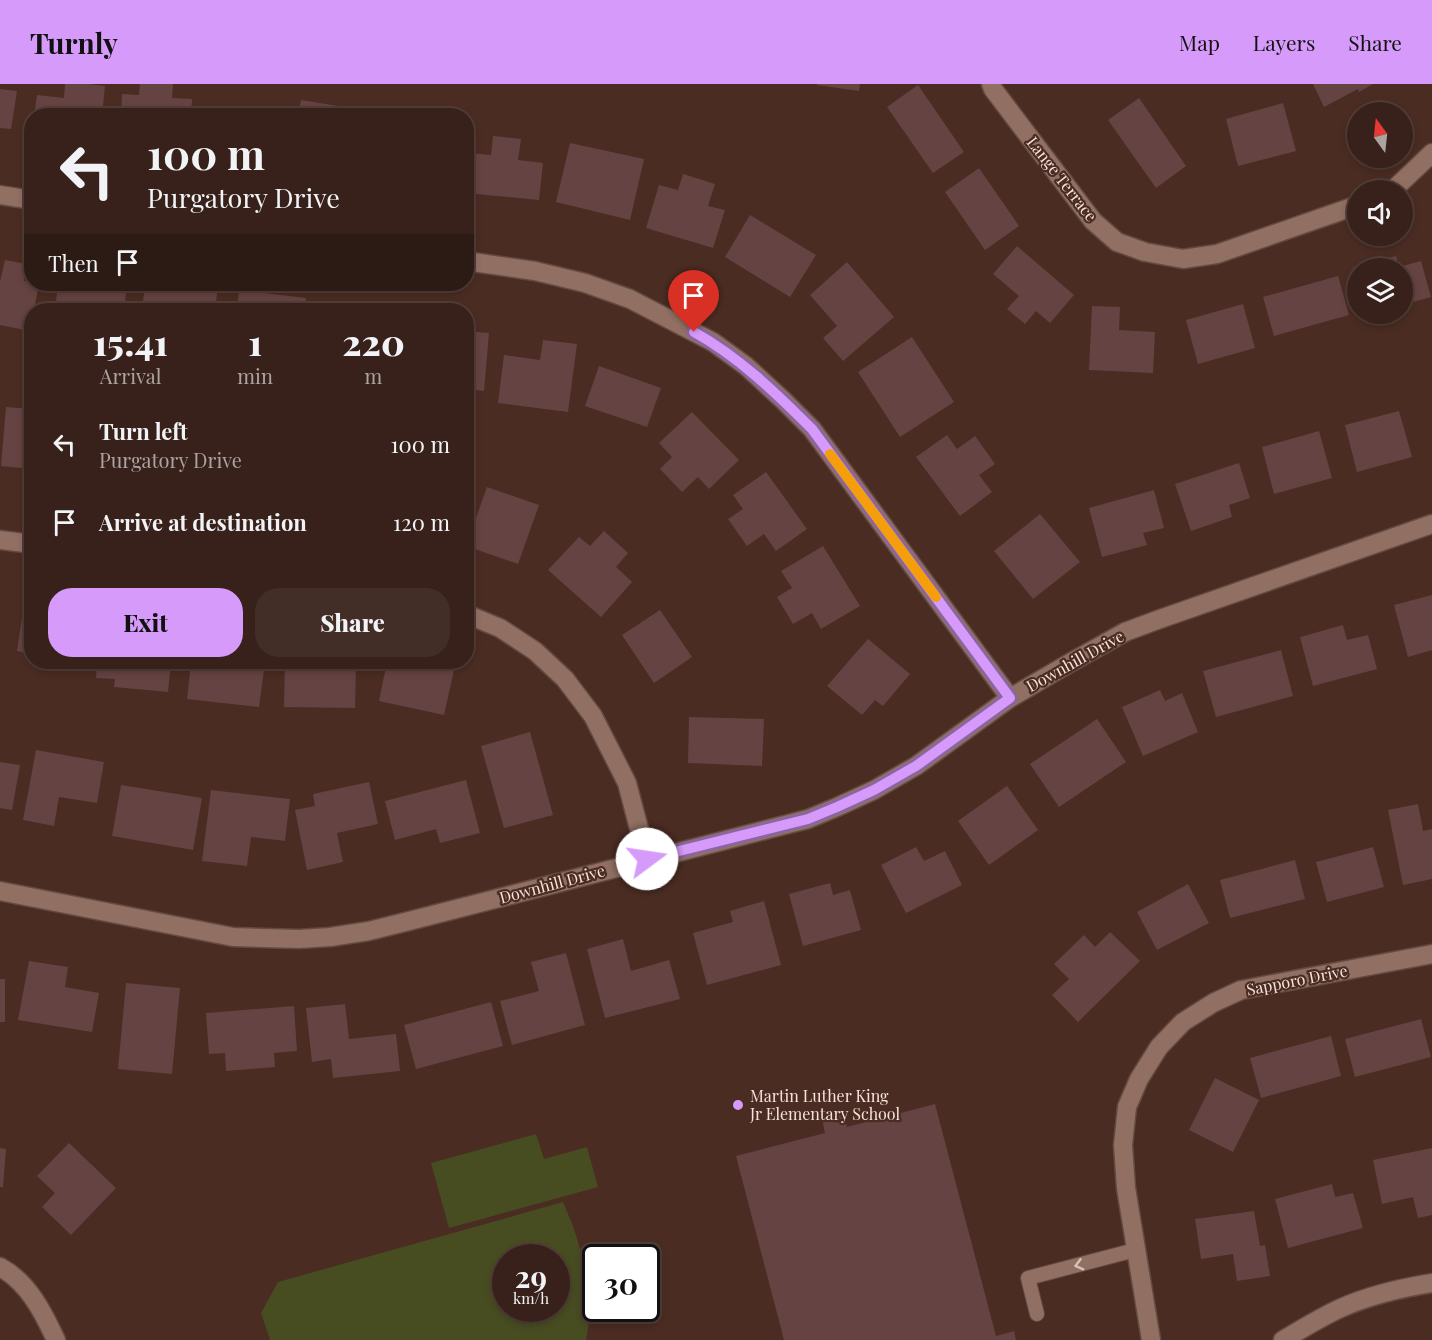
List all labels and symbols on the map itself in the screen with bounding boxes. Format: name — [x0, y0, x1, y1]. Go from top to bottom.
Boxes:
north arrow — [1347, 102, 1413, 168]
street label: Lange Terrace — [1023, 132, 1102, 225]
pin — [668, 270, 719, 332]
street label: Downhill Drive — [1022, 625, 1127, 696]
position arrow — [615, 827, 679, 891]
street label: Downhill Drive — [497, 859, 607, 908]
street label: Sapporo Drive — [1245, 959, 1349, 1000]
place label: Martin Luther King Jr Elementary School — [749, 1085, 900, 1124]
marker: Martin Luther King Jr Elementary School — [731, 1098, 745, 1112]
speed limit sign: 30 — [582, 1244, 660, 1322]
one-way arrow — [1074, 1258, 1085, 1270]

